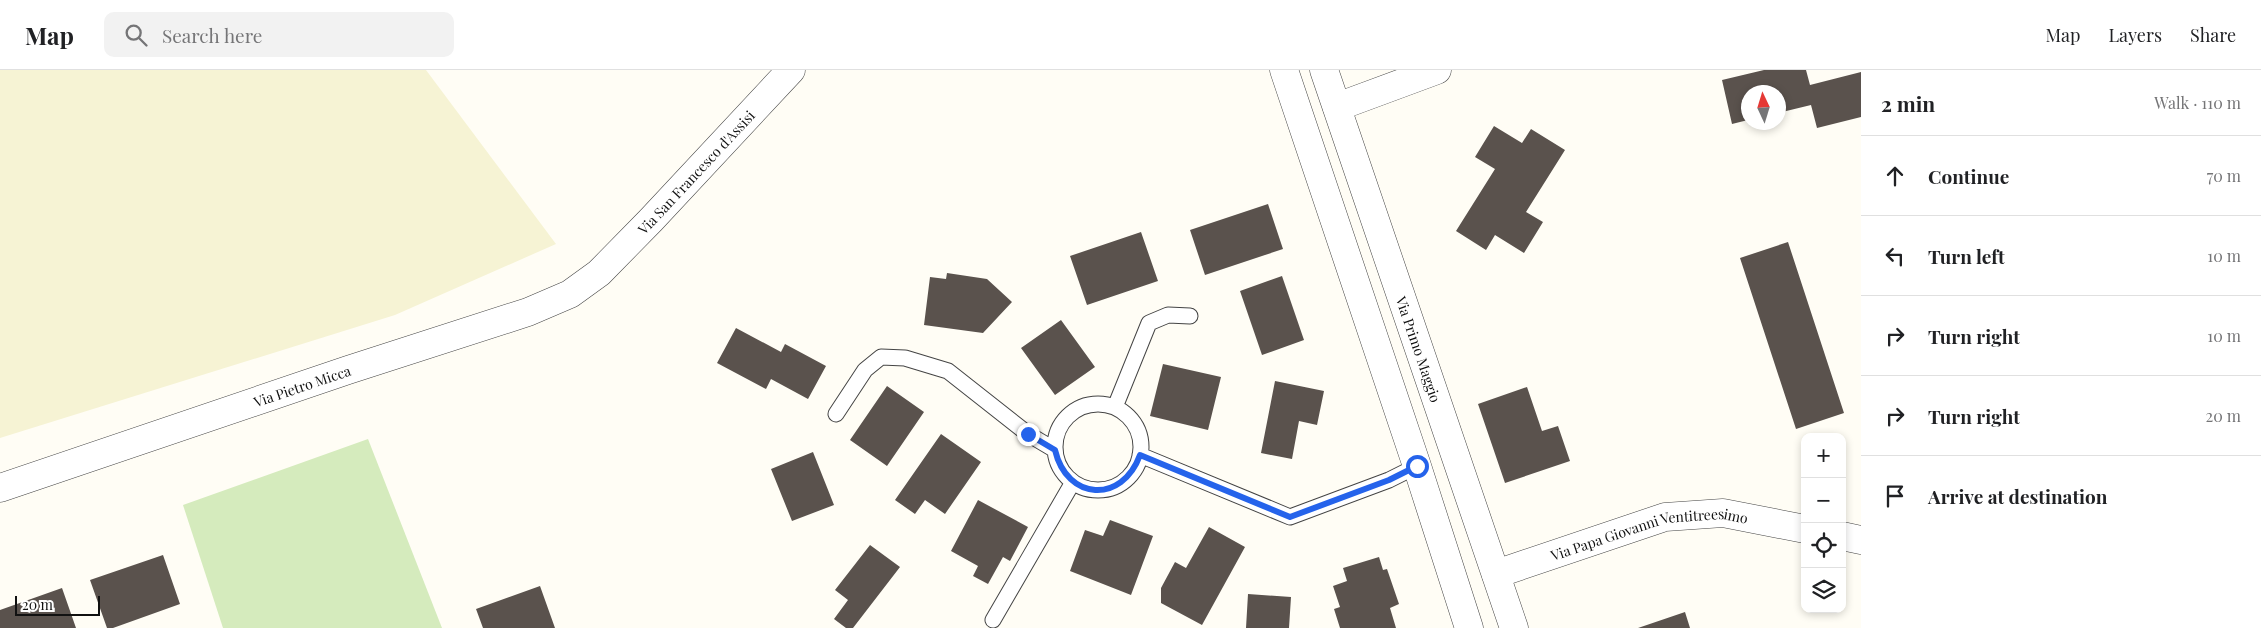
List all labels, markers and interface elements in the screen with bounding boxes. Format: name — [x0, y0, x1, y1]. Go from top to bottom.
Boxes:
search box — [104, 12, 454, 57]
text: Map — [25, 19, 74, 51]
icon: search — [122, 21, 150, 49]
text: Search here — [162, 22, 262, 48]
text: Map — [2045, 23, 2080, 47]
text: Layers — [2108, 23, 2162, 47]
text: Share — [2190, 23, 2236, 47]
north arrow — [1741, 85, 1786, 130]
text: 2 min — [1881, 89, 1935, 117]
text: Walk · 110 m — [2154, 92, 2241, 113]
street label: Via San Francesco d'Assisi — [632, 106, 758, 239]
icon: ahead — [1881, 162, 1909, 190]
text: Continue — [1928, 163, 2009, 189]
text: 70 m — [2207, 165, 2241, 186]
icon: left — [1881, 242, 1909, 270]
text: Turn left — [1928, 243, 2005, 269]
text: 10 m — [2207, 245, 2241, 266]
street label: Via Primo Maggio — [1392, 293, 1446, 405]
icon: right — [1881, 322, 1909, 350]
text: Turn right — [1928, 323, 2020, 349]
text: 10 m — [2207, 325, 2241, 346]
street label: Via Pietro Micca — [250, 360, 353, 411]
icon: right — [1881, 402, 1909, 430]
text: Turn right — [1928, 403, 2020, 429]
text: 20 m — [2206, 405, 2241, 426]
route end — [1017, 423, 1040, 446]
map controls — [1801, 433, 1846, 613]
button: + — [1801, 433, 1846, 478]
route start — [1406, 455, 1429, 478]
button: − — [1801, 478, 1846, 523]
icon: arrive — [1881, 482, 1909, 510]
text: Arrive at destination — [1928, 483, 2108, 509]
street label: Via Papa Giovanni Ventitreesimo — [1547, 503, 1750, 565]
button: locate — [1801, 523, 1846, 568]
button: layers — [1801, 568, 1846, 613]
scale bar — [15, 593, 100, 616]
text: 20 m — [22, 595, 53, 614]

